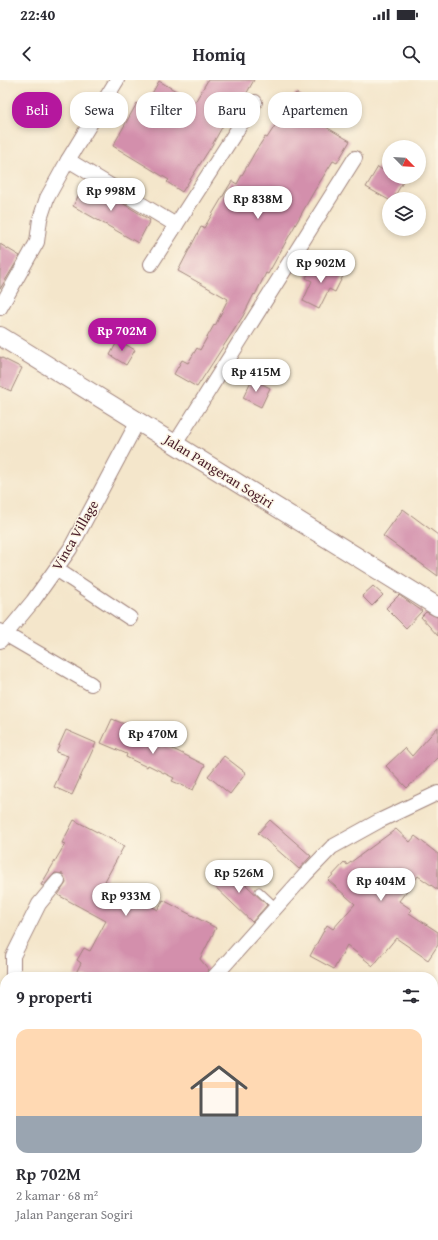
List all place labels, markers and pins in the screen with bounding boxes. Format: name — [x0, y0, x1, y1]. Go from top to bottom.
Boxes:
pin: Rp 998M — [74, 178, 148, 212]
pin: Rp 838M — [221, 186, 295, 220]
pin: Rp 902M — [284, 250, 358, 284]
pin: Rp 702M — [85, 318, 159, 352]
pin: Rp 415M — [219, 359, 293, 393]
pin: Rp 470M — [116, 721, 190, 755]
pin: Rp 526M — [202, 860, 276, 894]
pin: Rp 404M — [344, 868, 418, 902]
pin: Rp 933M — [89, 883, 163, 917]

